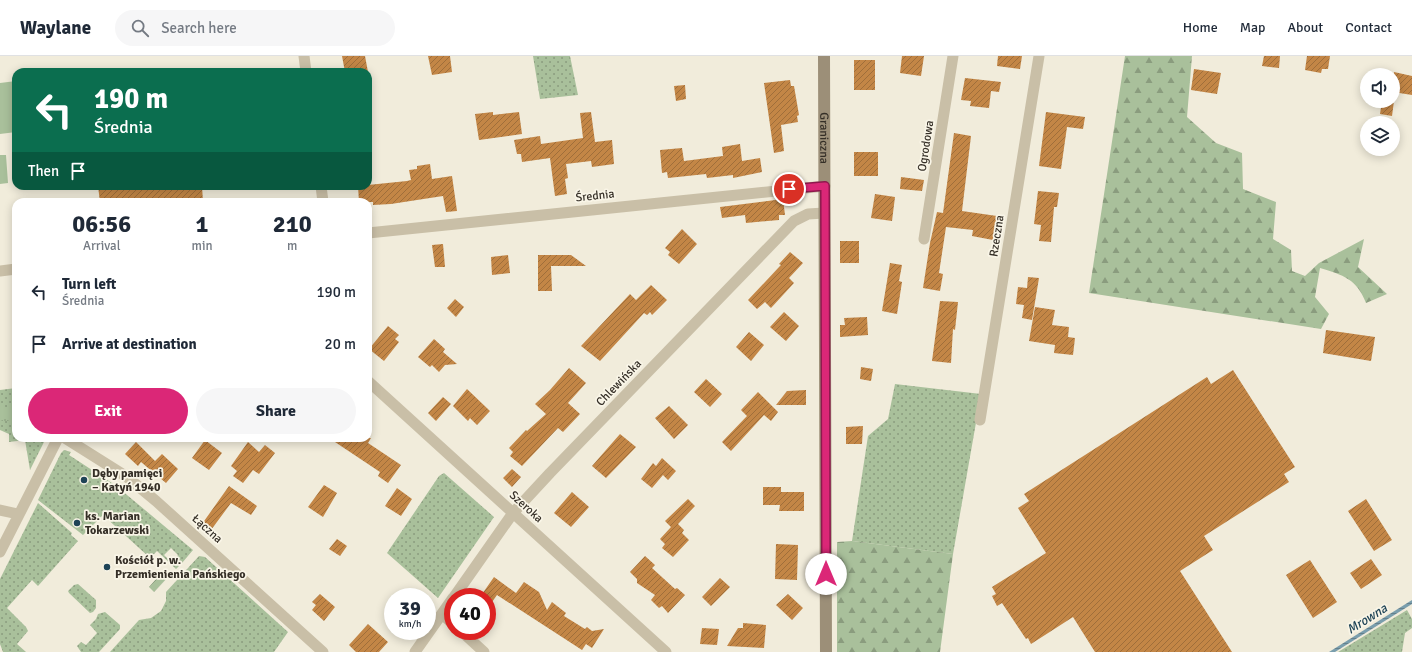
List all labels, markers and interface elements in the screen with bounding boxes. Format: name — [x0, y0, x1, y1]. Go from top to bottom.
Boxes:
search box — [115, 10, 395, 46]
text: Waylane — [20, 16, 91, 40]
icon: search — [129, 17, 151, 39]
text: Search here — [161, 19, 237, 37]
text: Home — [1183, 19, 1218, 36]
text: Map — [1240, 19, 1265, 36]
text: About — [1287, 19, 1323, 36]
text: Contact — [1345, 19, 1392, 36]
map controls — [1360, 68, 1400, 156]
button: sound — [1360, 68, 1400, 108]
text: 190 m — [94, 82, 168, 116]
icon: left — [28, 84, 80, 136]
street label: Graniczna — [817, 112, 832, 164]
text: Średnia — [94, 116, 153, 138]
button: layers — [1360, 116, 1400, 156]
street label: Ogrodowa — [915, 119, 937, 173]
icon: arrive — [67, 160, 89, 182]
text: Then — [28, 162, 59, 180]
pin — [772, 172, 806, 206]
icon: arrive — [778, 178, 800, 200]
street label: Średnia — [575, 186, 615, 206]
text: 06:56 — [72, 209, 131, 239]
text: 1 — [196, 209, 208, 239]
text: 210 — [273, 209, 312, 239]
street label: Rzeczna — [986, 214, 1008, 258]
text: Arrival — [83, 238, 120, 254]
text: min — [192, 238, 213, 254]
text: m — [287, 238, 297, 254]
text: Turn left — [62, 275, 116, 293]
icon: left — [28, 281, 50, 303]
text: 190 m — [316, 283, 356, 301]
text: Średnia — [62, 293, 104, 309]
icon: arrive — [28, 333, 50, 355]
text: Arrive at destination — [62, 335, 197, 353]
text: 20 m — [325, 335, 356, 353]
street label: Chlewińska — [593, 357, 645, 409]
button: Exit — [28, 388, 188, 434]
button: Share — [196, 388, 356, 434]
place label: Dęby pamięci – Katyń 1940 — [92, 466, 162, 495]
marker: Dęby pamięci – Katyń 1940 — [79, 475, 89, 485]
street label: Szeroka — [506, 488, 546, 526]
place label: ks. Marian Tokarzewski — [85, 509, 149, 538]
street label: Łączna — [189, 511, 225, 547]
marker: ks. Marian Tokarzewski — [72, 518, 82, 528]
place label: Kościół p. w. Przemienienia Pańskiego — [115, 553, 246, 582]
position arrow — [805, 553, 847, 595]
marker: Kościół p. w. Przemienienia Pańskiego — [102, 562, 112, 572]
speed limit sign: 40 — [444, 588, 496, 640]
text: 39 — [399, 596, 421, 621]
water label: Mrowna — [1344, 600, 1391, 638]
text: km/h — [399, 618, 421, 630]

